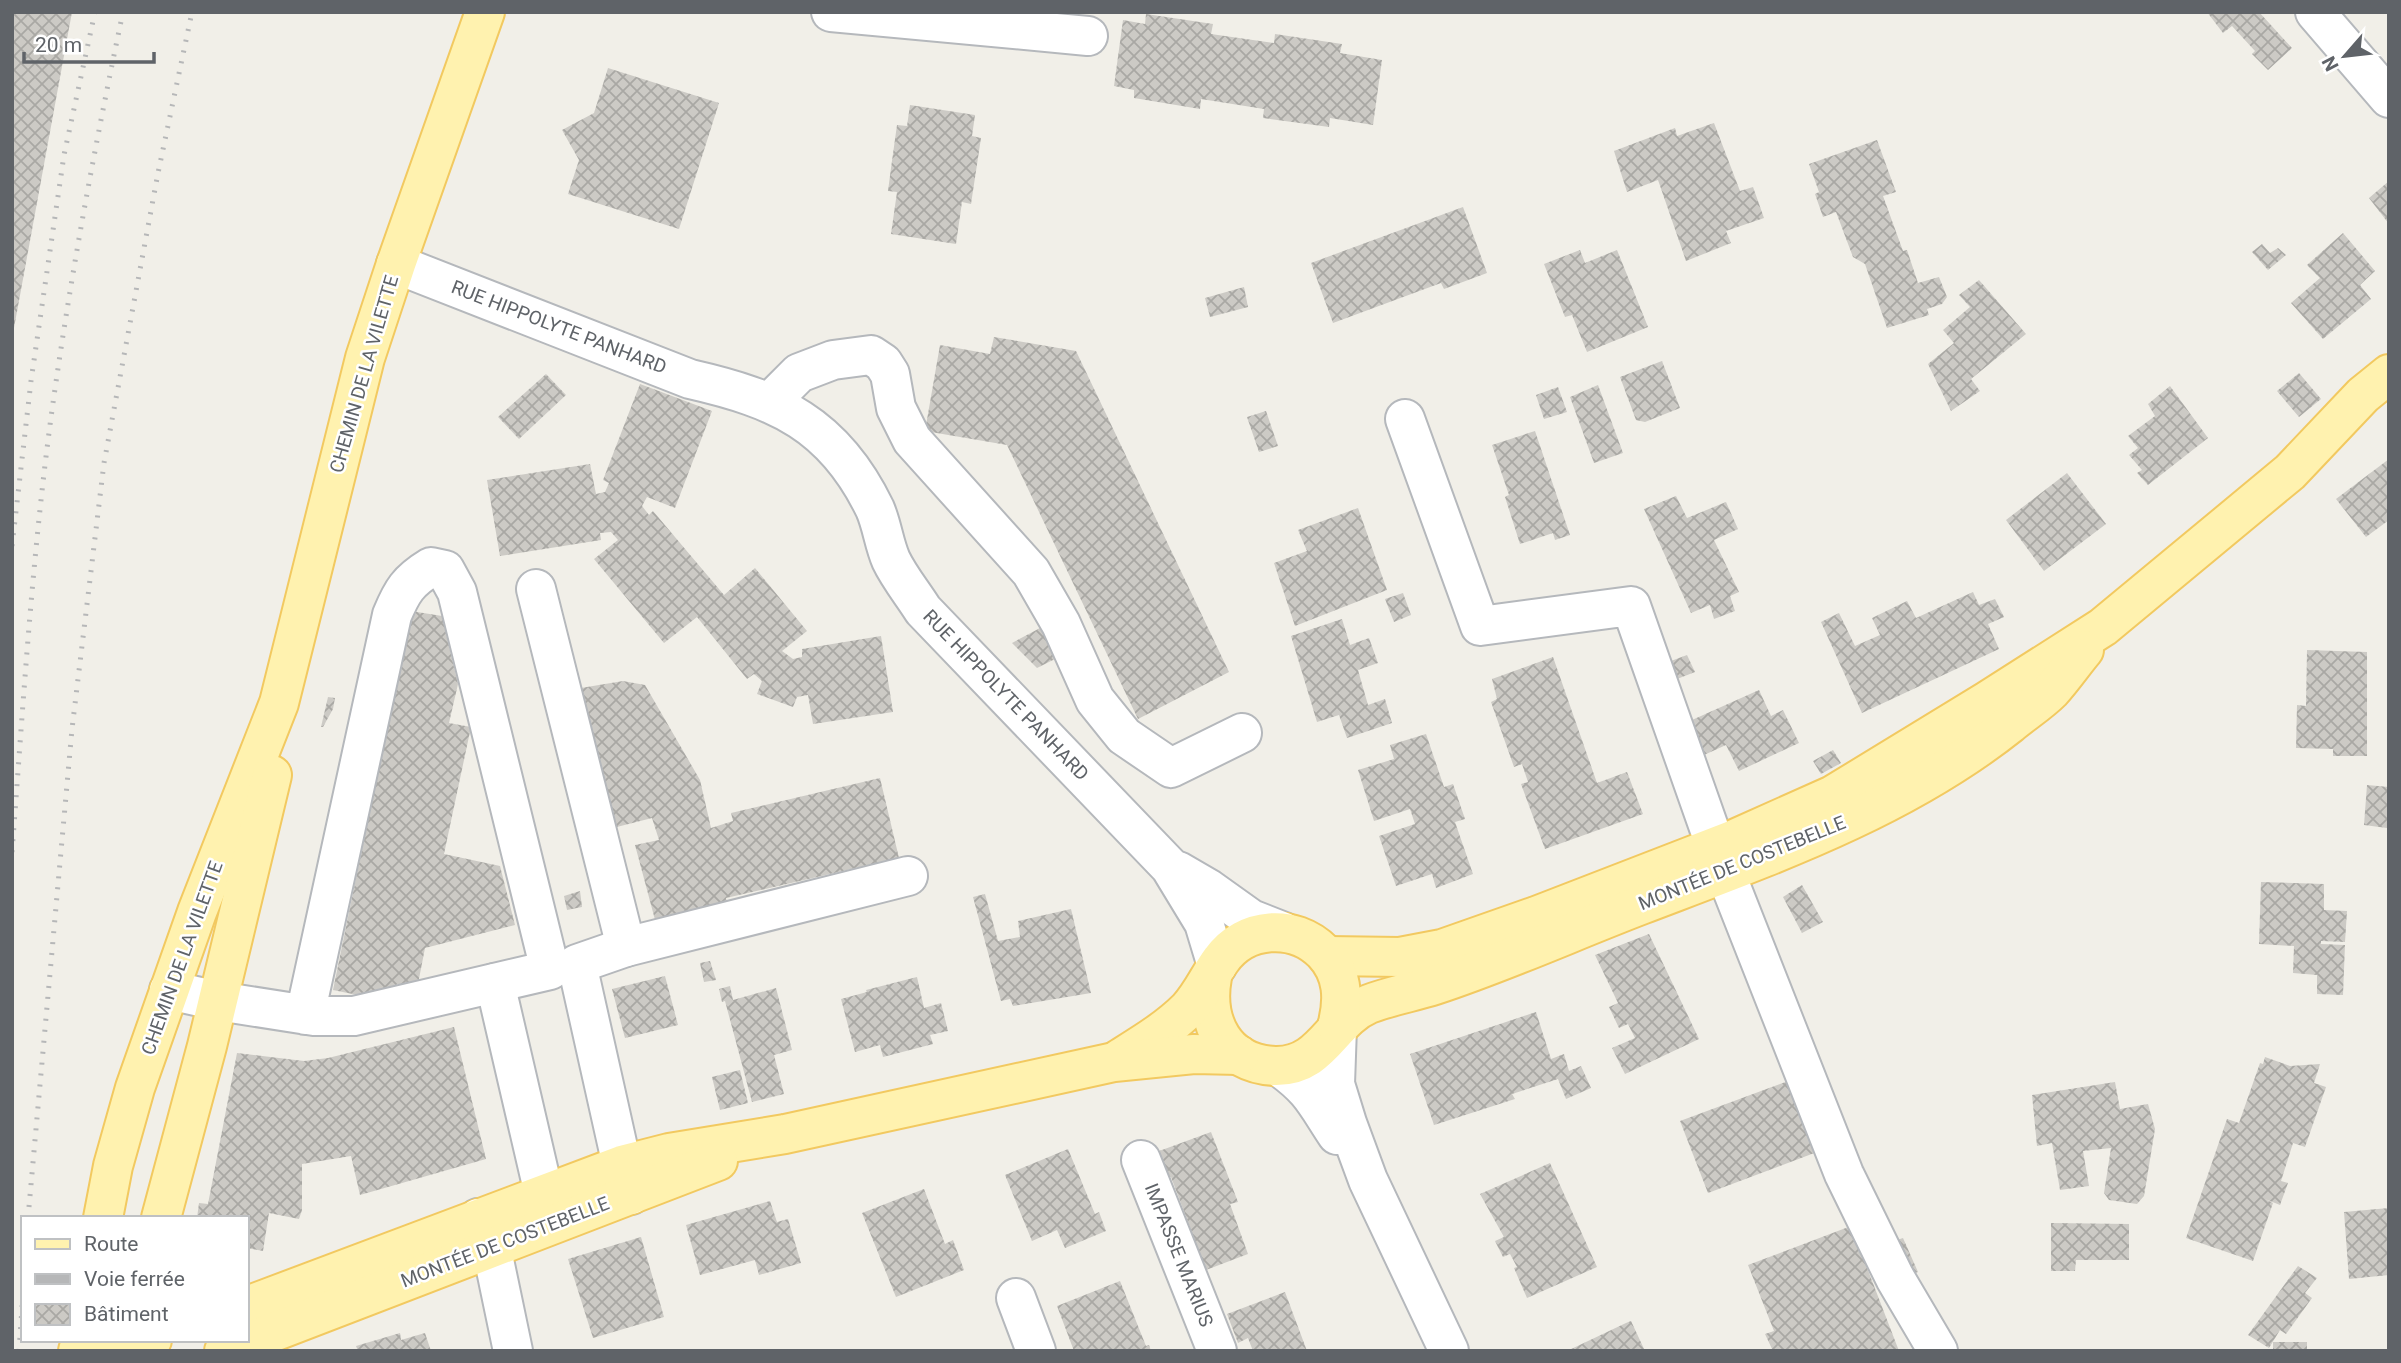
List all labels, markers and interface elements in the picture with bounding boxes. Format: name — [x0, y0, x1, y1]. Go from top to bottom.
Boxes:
scale bar — [24, 21, 154, 65]
north arrow — [2310, 21, 2380, 91]
text: 20 m — [35, 33, 82, 57]
text: N — [2317, 52, 2344, 75]
street label: CHEMIN DE LA VILETTE — [325, 272, 403, 475]
street label: RUE HIPPOLYTE PANHARD — [448, 275, 670, 379]
street label: RUE HIPPOLYTE PANHARD — [918, 605, 1094, 785]
street label: MONTÉE DE COSTEBELLE — [1635, 811, 1849, 915]
street label: CHEMIN DE LA VILETTE — [136, 858, 228, 1058]
street label: IMPASSE MARIUS — [1140, 1180, 1218, 1330]
street label: MONTÉE DE COSTEBELLE — [398, 1192, 613, 1292]
legend — [21, 1216, 248, 1342]
text: Route — [84, 1232, 139, 1256]
text: Voie ferrée — [84, 1267, 185, 1291]
text: Bâtiment — [84, 1302, 169, 1326]

